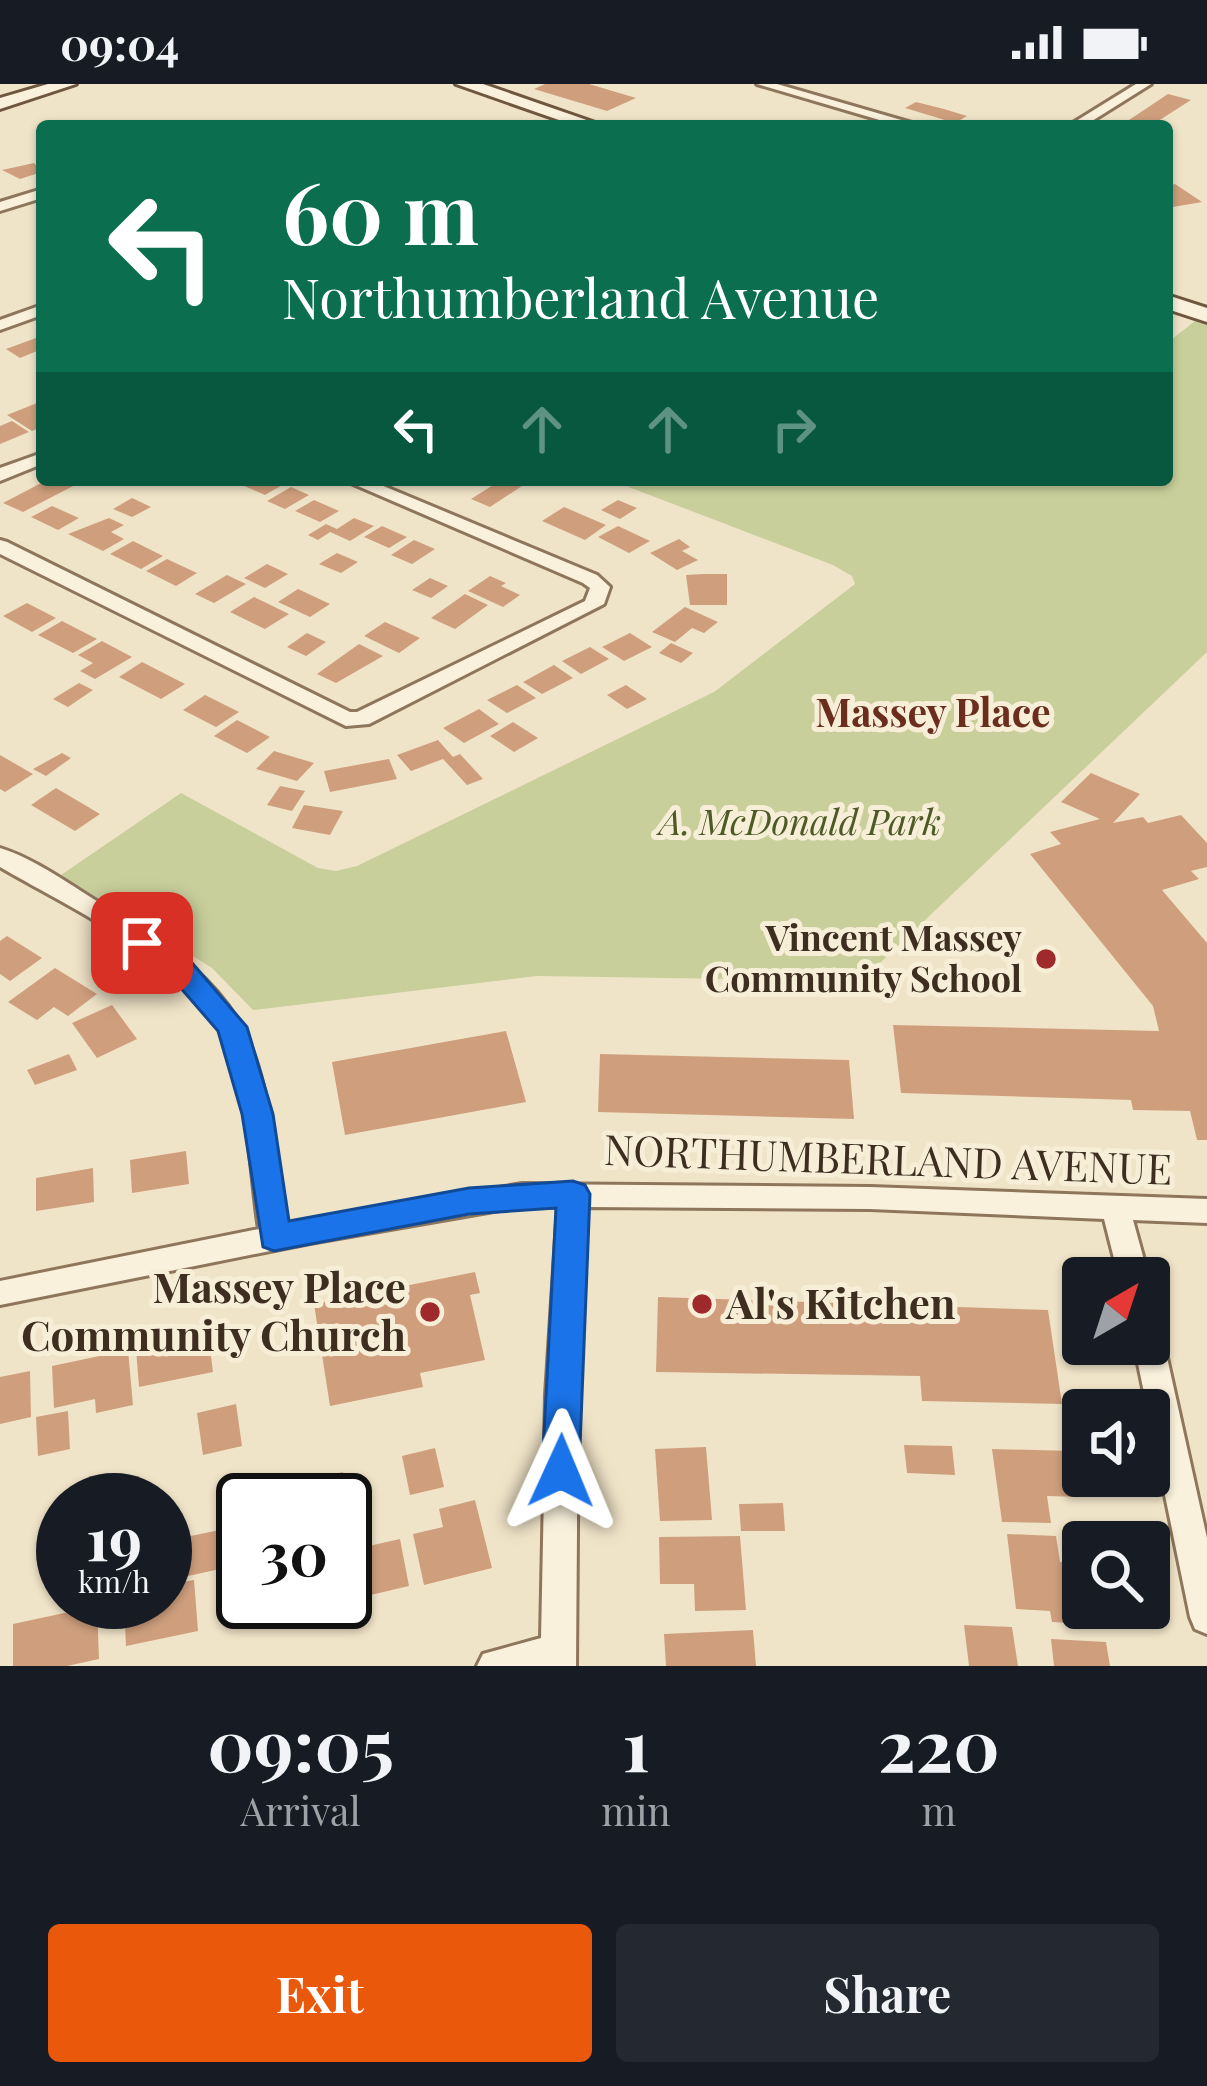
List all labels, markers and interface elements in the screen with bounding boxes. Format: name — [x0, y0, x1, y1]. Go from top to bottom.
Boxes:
text: 09:04 — [60, 12, 179, 72]
text: 60 m — [282, 154, 479, 266]
icon: left — [84, 168, 240, 324]
text: Northumberland Avenue — [282, 261, 879, 333]
icon: left — [383, 396, 449, 462]
icon: ahead — [509, 396, 575, 462]
icon: ahead — [635, 396, 701, 462]
icon: right — [761, 396, 827, 462]
district label: Massey Place — [815, 685, 1051, 737]
park label: A. McDonald Park — [655, 796, 941, 844]
pin — [91, 892, 193, 994]
icon: arrive — [109, 910, 175, 976]
place label: Vincent Massey Community School — [705, 912, 1022, 1001]
marker: Vincent Massey Community School — [1033, 946, 1059, 972]
street label: NORTHUMBERLAND AVENUE — [603, 1120, 1173, 1196]
north arrow — [1062, 1257, 1170, 1365]
map controls — [1062, 1257, 1170, 1629]
place label: Massey Place Community Church — [21, 1258, 406, 1362]
place label: Al's Kitchen — [725, 1274, 956, 1330]
marker: Al's Kitchen — [689, 1291, 715, 1317]
marker: Massey Place Community Church — [417, 1299, 443, 1325]
button: sound — [1062, 1389, 1170, 1497]
position arrow — [498, 1408, 624, 1534]
speed limit sign: 30 — [216, 1473, 372, 1629]
text: 19 — [86, 1496, 142, 1576]
button: search — [1062, 1521, 1170, 1629]
text: km/h — [78, 1561, 150, 1601]
text: 09:05 — [207, 1694, 394, 1790]
text: 1 — [622, 1694, 650, 1790]
text: 220 — [878, 1694, 1000, 1790]
text: Arrival — [241, 1784, 361, 1836]
text: min — [601, 1784, 671, 1836]
text: m — [921, 1784, 956, 1836]
button: Exit — [48, 1924, 592, 2062]
button: Share — [616, 1924, 1159, 2062]

